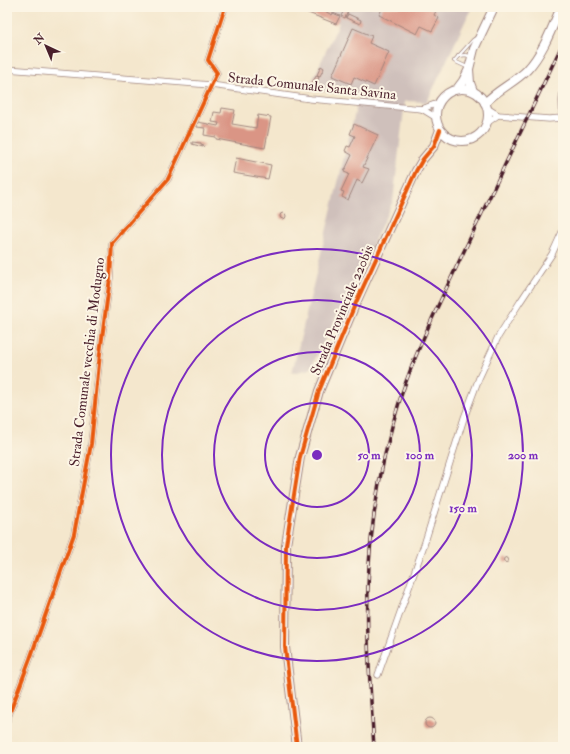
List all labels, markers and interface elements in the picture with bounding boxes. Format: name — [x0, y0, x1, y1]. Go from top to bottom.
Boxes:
north arrow — [26, 26, 66, 66]
text: N — [31, 30, 48, 48]
street label: Strada Comunale Santa Savina — [227, 69, 397, 103]
street label: Strada Provinciale 220bis — [307, 242, 377, 378]
street label: Strada Comunale vecchia di Modugno — [66, 256, 108, 467]
centre of rings — [310, 448, 324, 462]
text: 50 m — [357, 448, 381, 463]
text: 100 m — [406, 448, 435, 463]
text: 200 m — [508, 448, 539, 463]
text: 150 m — [449, 501, 477, 516]

